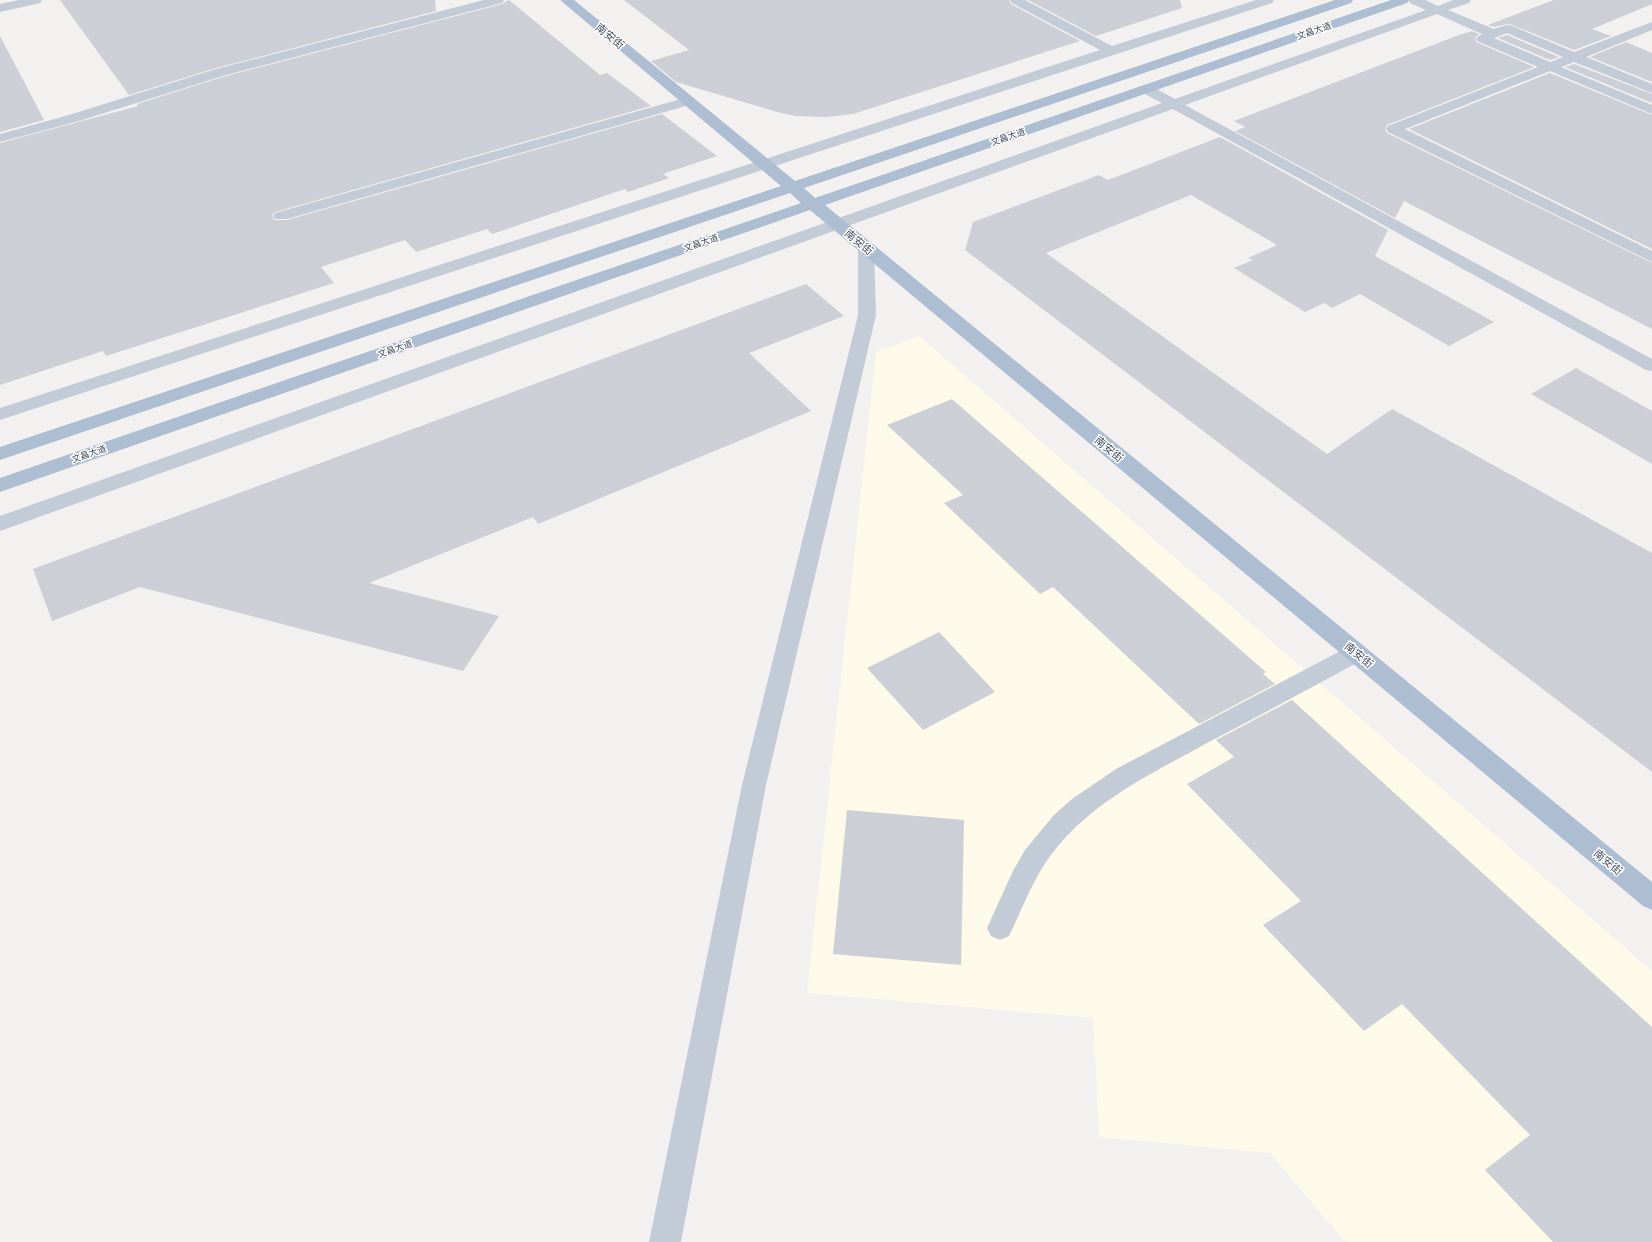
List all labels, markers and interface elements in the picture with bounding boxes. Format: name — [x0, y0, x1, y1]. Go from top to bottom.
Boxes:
street label: 文昌大道 — [1295, 19, 1333, 42]
street label: 南安街 — [594, 21, 626, 51]
street label: 文昌大道 — [989, 125, 1027, 148]
street label: 南安街 — [843, 227, 875, 257]
street label: 文昌大道 — [682, 231, 720, 254]
street label: 文昌大道 — [376, 337, 414, 360]
street label: 南安街 — [1093, 434, 1125, 464]
street label: 文昌大道 — [70, 442, 108, 465]
street label: 南安街 — [1343, 640, 1375, 670]
street label: 南安街 — [1592, 847, 1624, 877]

